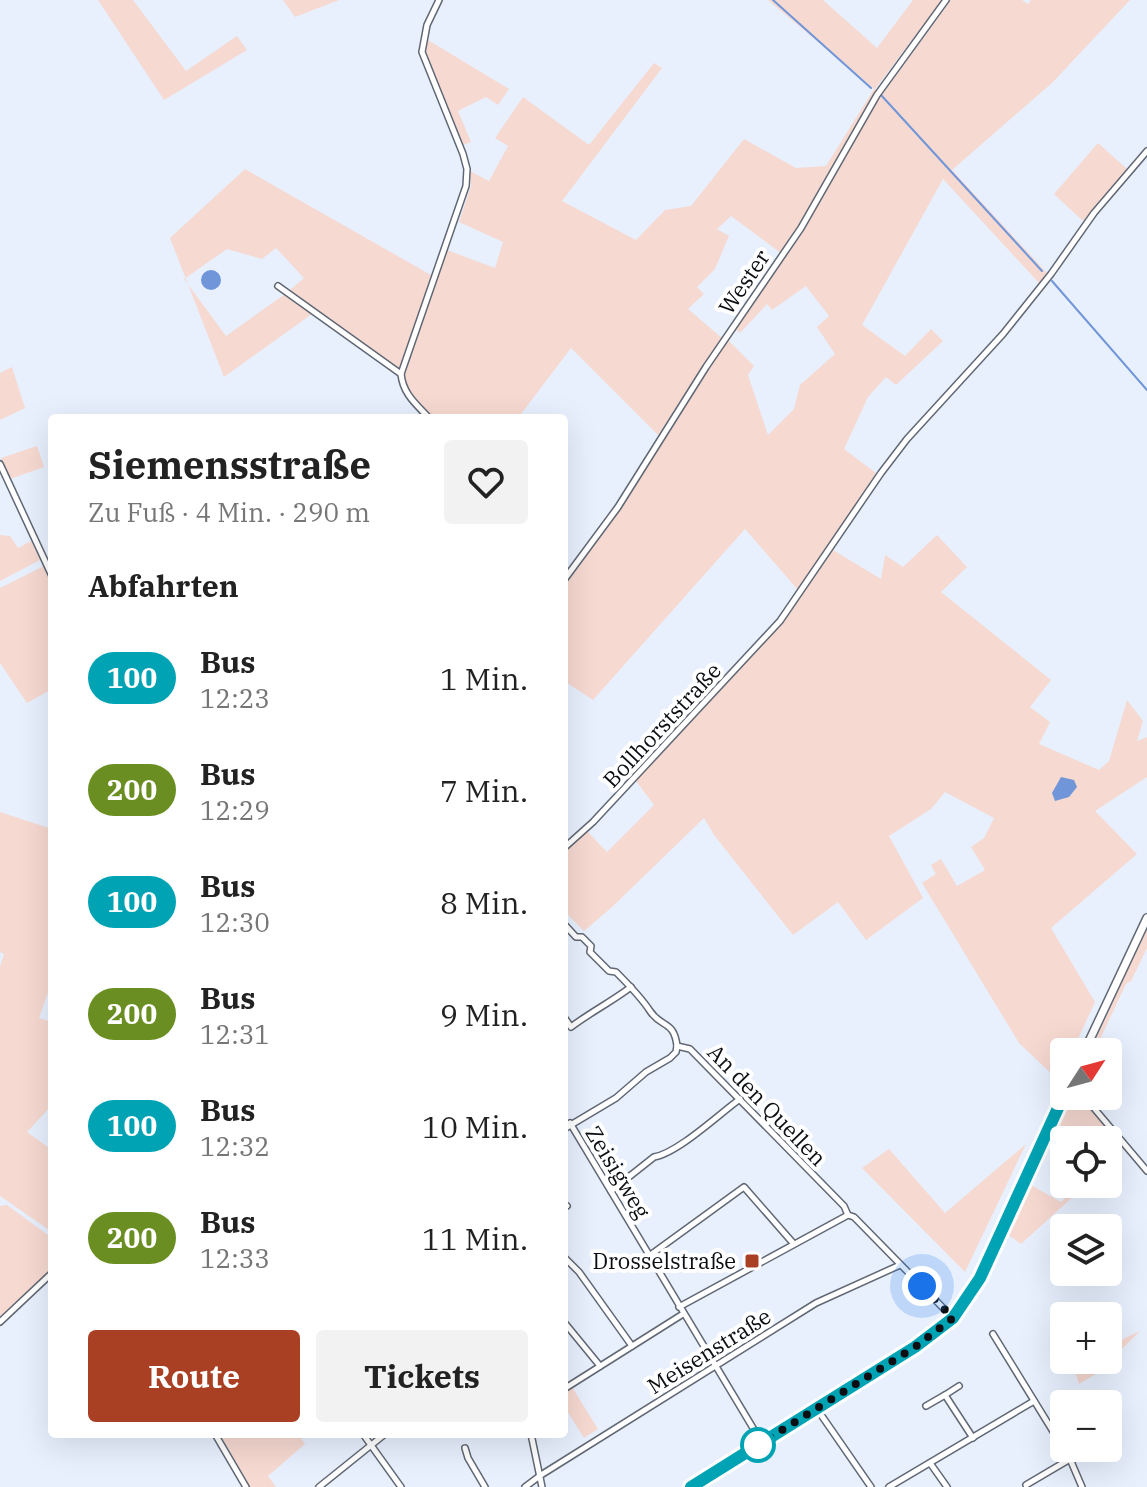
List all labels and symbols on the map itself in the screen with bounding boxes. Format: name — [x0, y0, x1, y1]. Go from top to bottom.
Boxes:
street label: Wester — [711, 244, 776, 320]
street label: Bollhorststraße — [596, 656, 727, 793]
street label: An den Quellen — [702, 1037, 833, 1172]
north arrow — [1050, 1038, 1122, 1110]
street label: Zeisigweg — [579, 1120, 657, 1223]
place label: Drosselstraße — [593, 1246, 736, 1275]
marker: Drosselstraße — [743, 1252, 761, 1270]
your location — [902, 1266, 942, 1306]
street label: Meisenstraße — [641, 1301, 776, 1400]
unlabelled marker — [741, 1428, 775, 1462]

